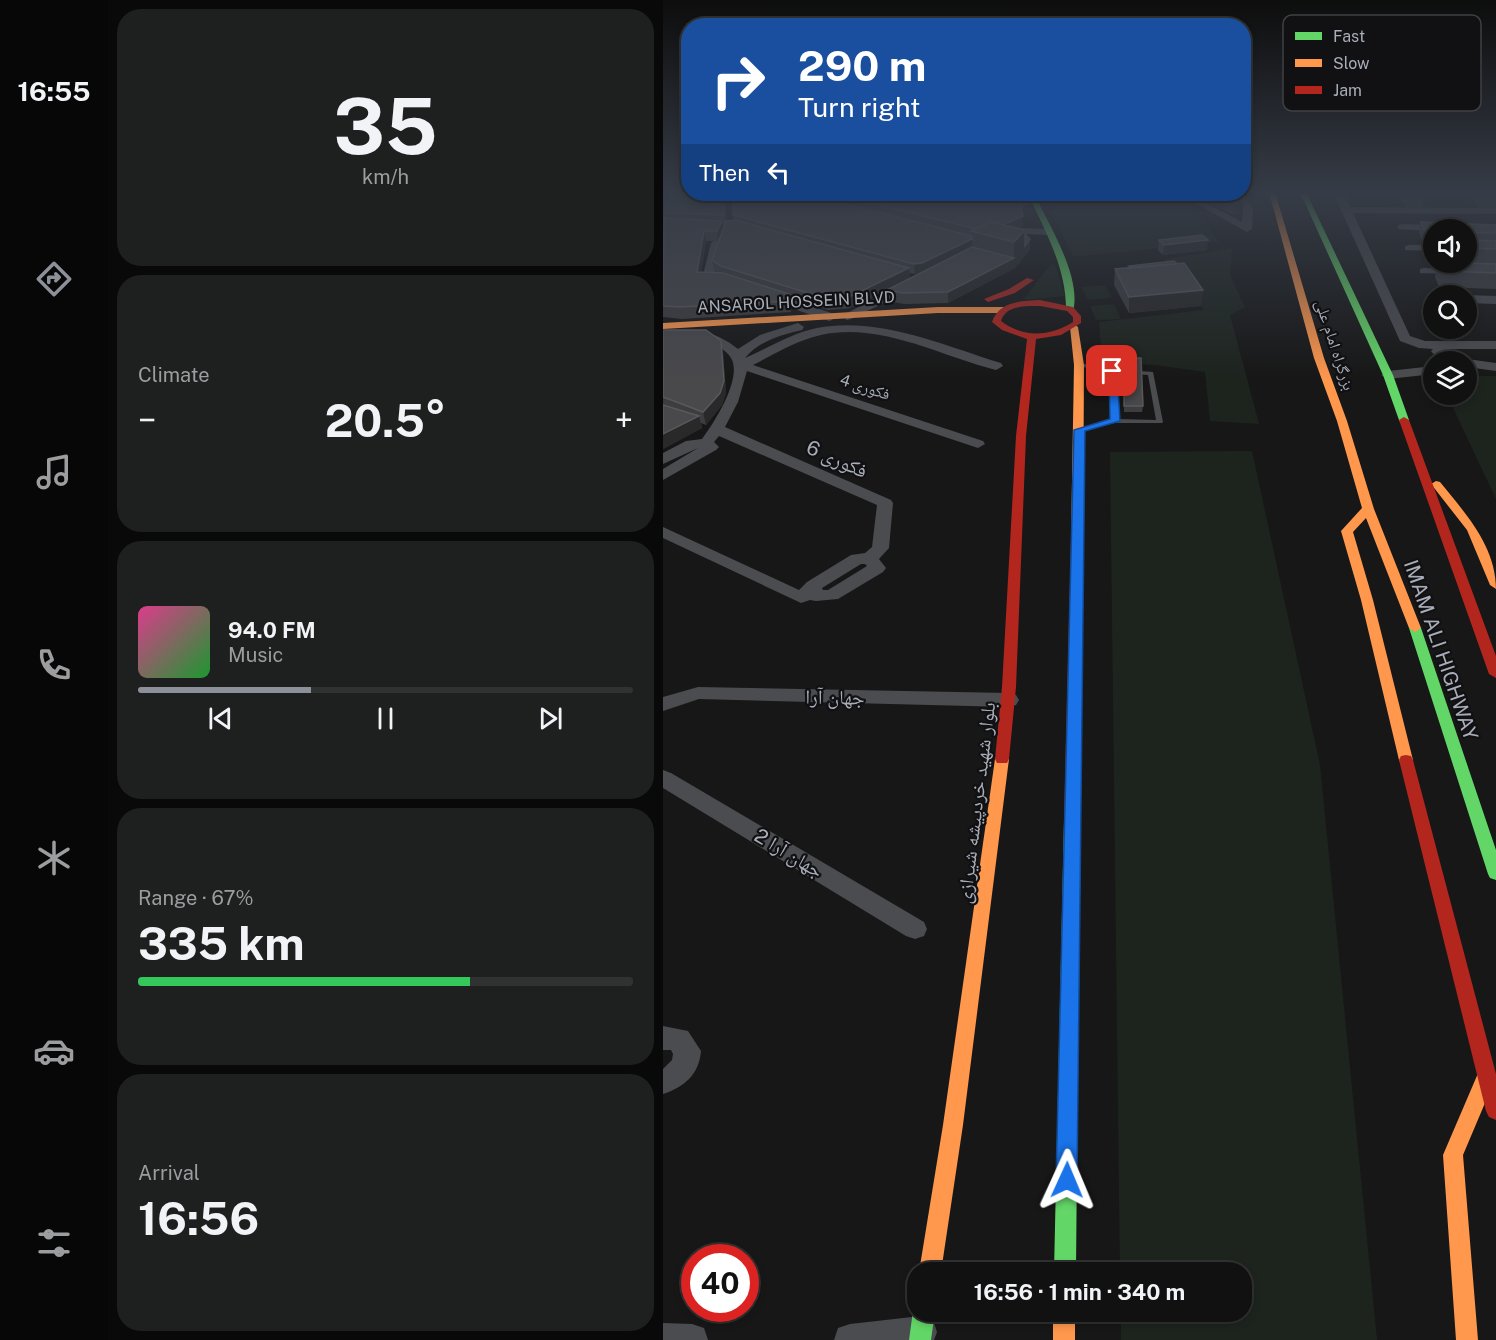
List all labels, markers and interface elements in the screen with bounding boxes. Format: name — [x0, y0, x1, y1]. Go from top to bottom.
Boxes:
legend — [1283, 15, 1481, 111]
text: Fast — [1333, 27, 1365, 46]
text: 290 m — [798, 41, 926, 90]
icon: right — [699, 42, 777, 120]
text: Slow — [1333, 54, 1370, 73]
text: 16:55 — [17, 75, 91, 107]
text: 35 — [333, 80, 438, 172]
text: Jam — [1333, 81, 1362, 100]
text: Turn right — [798, 91, 921, 123]
icon: left — [762, 156, 795, 189]
text: Then — [699, 160, 750, 186]
text: km/h — [362, 165, 409, 189]
map controls — [1423, 219, 1477, 405]
button: sound — [1423, 219, 1477, 273]
icon: directions — [33, 258, 75, 300]
button: search — [1423, 285, 1477, 339]
street label: ANSAROL HOSSEIN BLVD — [697, 287, 895, 317]
street label: بزرگراه امام علی — [1310, 297, 1359, 393]
pin — [1086, 345, 1137, 396]
button: layers — [1423, 351, 1477, 405]
icon: arrive — [1095, 354, 1128, 387]
text: Climate — [138, 363, 210, 387]
street label: فکوری 4 — [837, 370, 892, 405]
text: 20.5° — [325, 394, 446, 447]
text: − — [138, 401, 156, 439]
text: + — [615, 401, 633, 439]
street label: فکوری 6 — [803, 435, 871, 483]
icon: music — [33, 451, 75, 493]
street label: IMAM ALI HIGHWAY — [1399, 557, 1483, 743]
text: 94.0 FM — [228, 617, 316, 643]
text: Music — [228, 643, 283, 667]
icon: phone — [33, 644, 75, 686]
street label: جهان آرا — [805, 684, 865, 710]
street label: بلوار شهید خردپیشه شیرازی — [952, 701, 1000, 905]
icon: previous — [204, 702, 237, 735]
icon: pause — [369, 702, 402, 735]
icon: next — [534, 702, 567, 735]
street label: جهان آرا 2 — [750, 823, 828, 883]
icon: climate — [33, 837, 75, 879]
text: Range · 67% — [138, 886, 254, 910]
text: 335 km — [138, 917, 305, 970]
icon: car — [33, 1030, 75, 1072]
position arrow — [1035, 1148, 1099, 1212]
text: Arrival — [138, 1161, 200, 1185]
text: 16:56 — [138, 1192, 259, 1245]
icon: filters — [33, 1222, 75, 1264]
speed limit sign: 40 — [681, 1244, 759, 1322]
text: 16:56 · 1 min · 340 m — [974, 1279, 1185, 1305]

